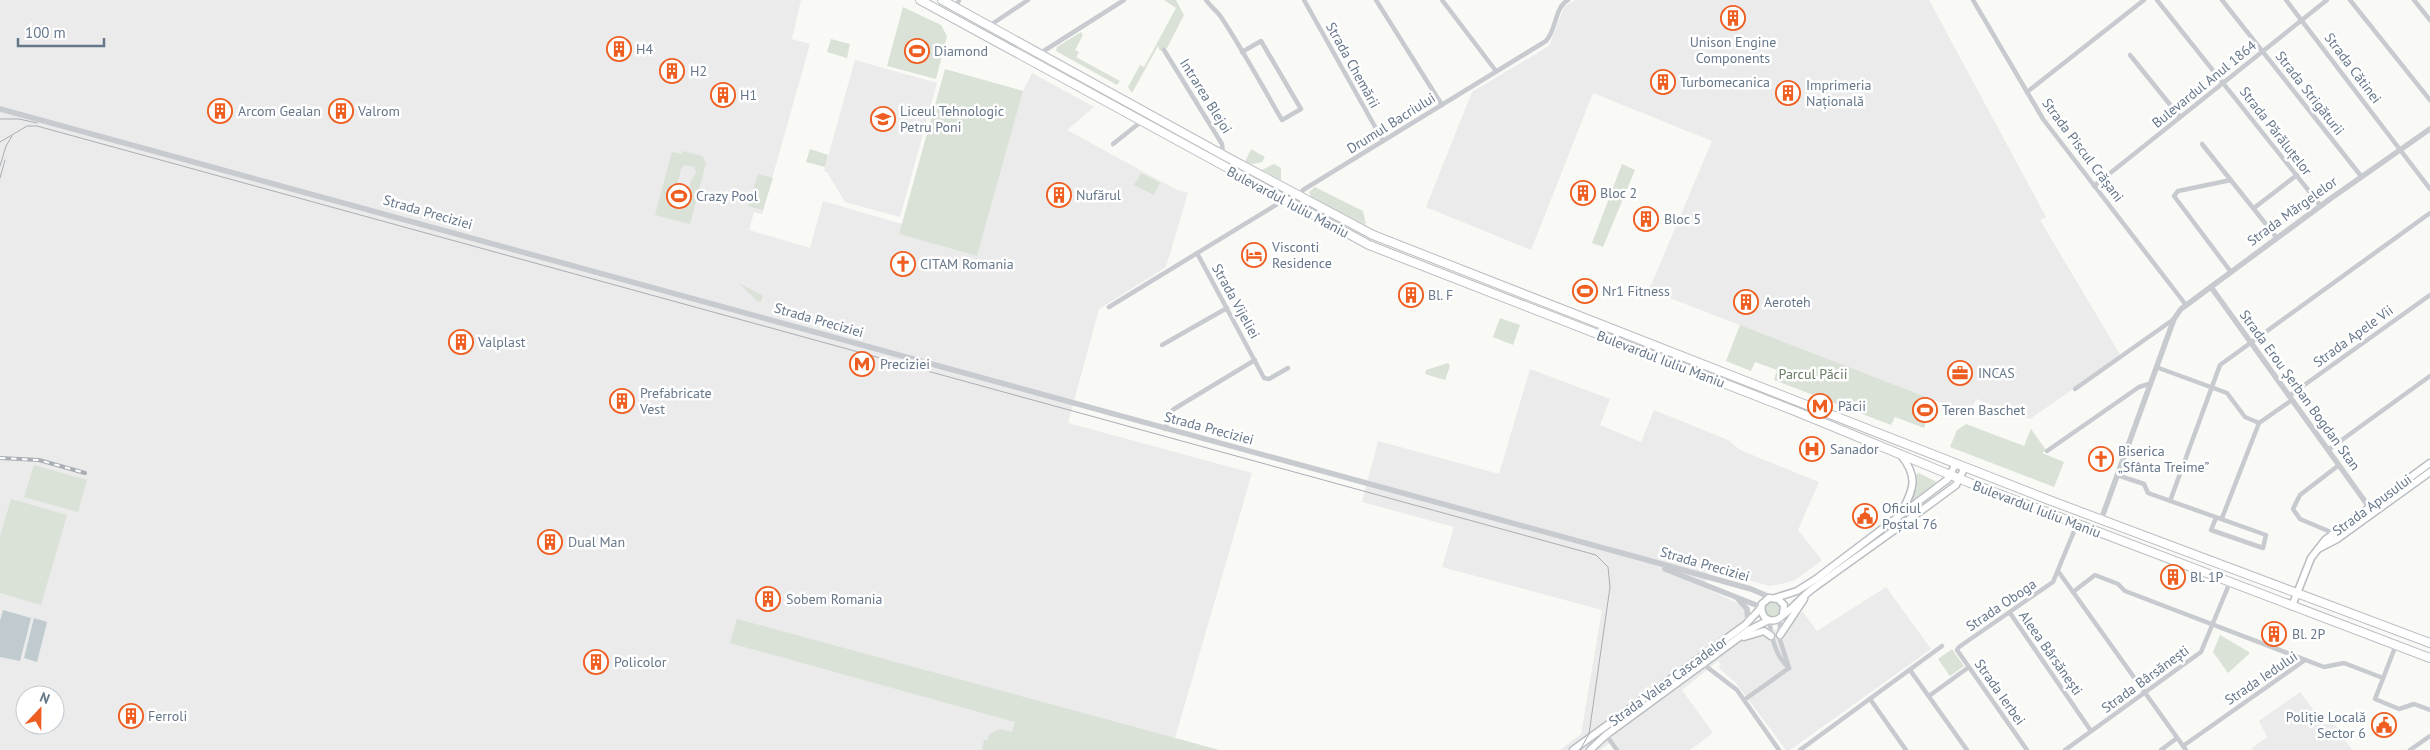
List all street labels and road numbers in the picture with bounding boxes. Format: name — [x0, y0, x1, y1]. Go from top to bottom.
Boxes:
street label: Strada Chemării — [1322, 19, 1384, 111]
street label: Strada Cătinei — [2321, 29, 2385, 107]
street label: Bulevardul Anul 1864 — [2148, 36, 2260, 132]
street label: Strada Strigăturii — [2272, 47, 2348, 139]
street label: Intrarea Blejoi — [1176, 55, 1236, 137]
street label: Strada Părăluțelor — [2236, 83, 2316, 179]
street label: Drumul Bacriului — [1343, 89, 1439, 157]
street label: Strada Piscul Crășani — [2038, 95, 2128, 205]
street label: Bulevardul Iuliu Maniu — [1224, 162, 1352, 242]
street label: Strada Mărgelelor — [2243, 172, 2341, 250]
street label: Strada Preciziei — [381, 191, 475, 233]
street label: Strada Vijeliei — [1208, 260, 1264, 342]
street label: Strada Preciziei — [772, 299, 866, 341]
street label: Strada Apele Vii — [2309, 301, 2397, 371]
street label: Strada Erou Șerban Bogdan Stan — [2236, 306, 2364, 474]
street label: Bulevardul Iuliu Maniu — [1594, 326, 1728, 392]
street label: Strada Preciziei — [1162, 407, 1256, 449]
street label: Strada Apusului — [2329, 470, 2415, 540]
street label: Bulevardul Iuliu Maniu — [1970, 476, 2104, 542]
street label: Strada Preciziei — [1658, 543, 1752, 585]
street label: Strada Oboga — [1962, 575, 2040, 635]
street label: Aleea Bârsănești — [2015, 607, 2087, 699]
street label: Strada Valea Cascadelor — [1605, 632, 1731, 730]
street label: Strada Bârsănești — [2098, 641, 2192, 717]
street label: Strada Iedului — [2221, 647, 2301, 709]
street label: Strada Ierbei — [1971, 656, 2029, 728]

